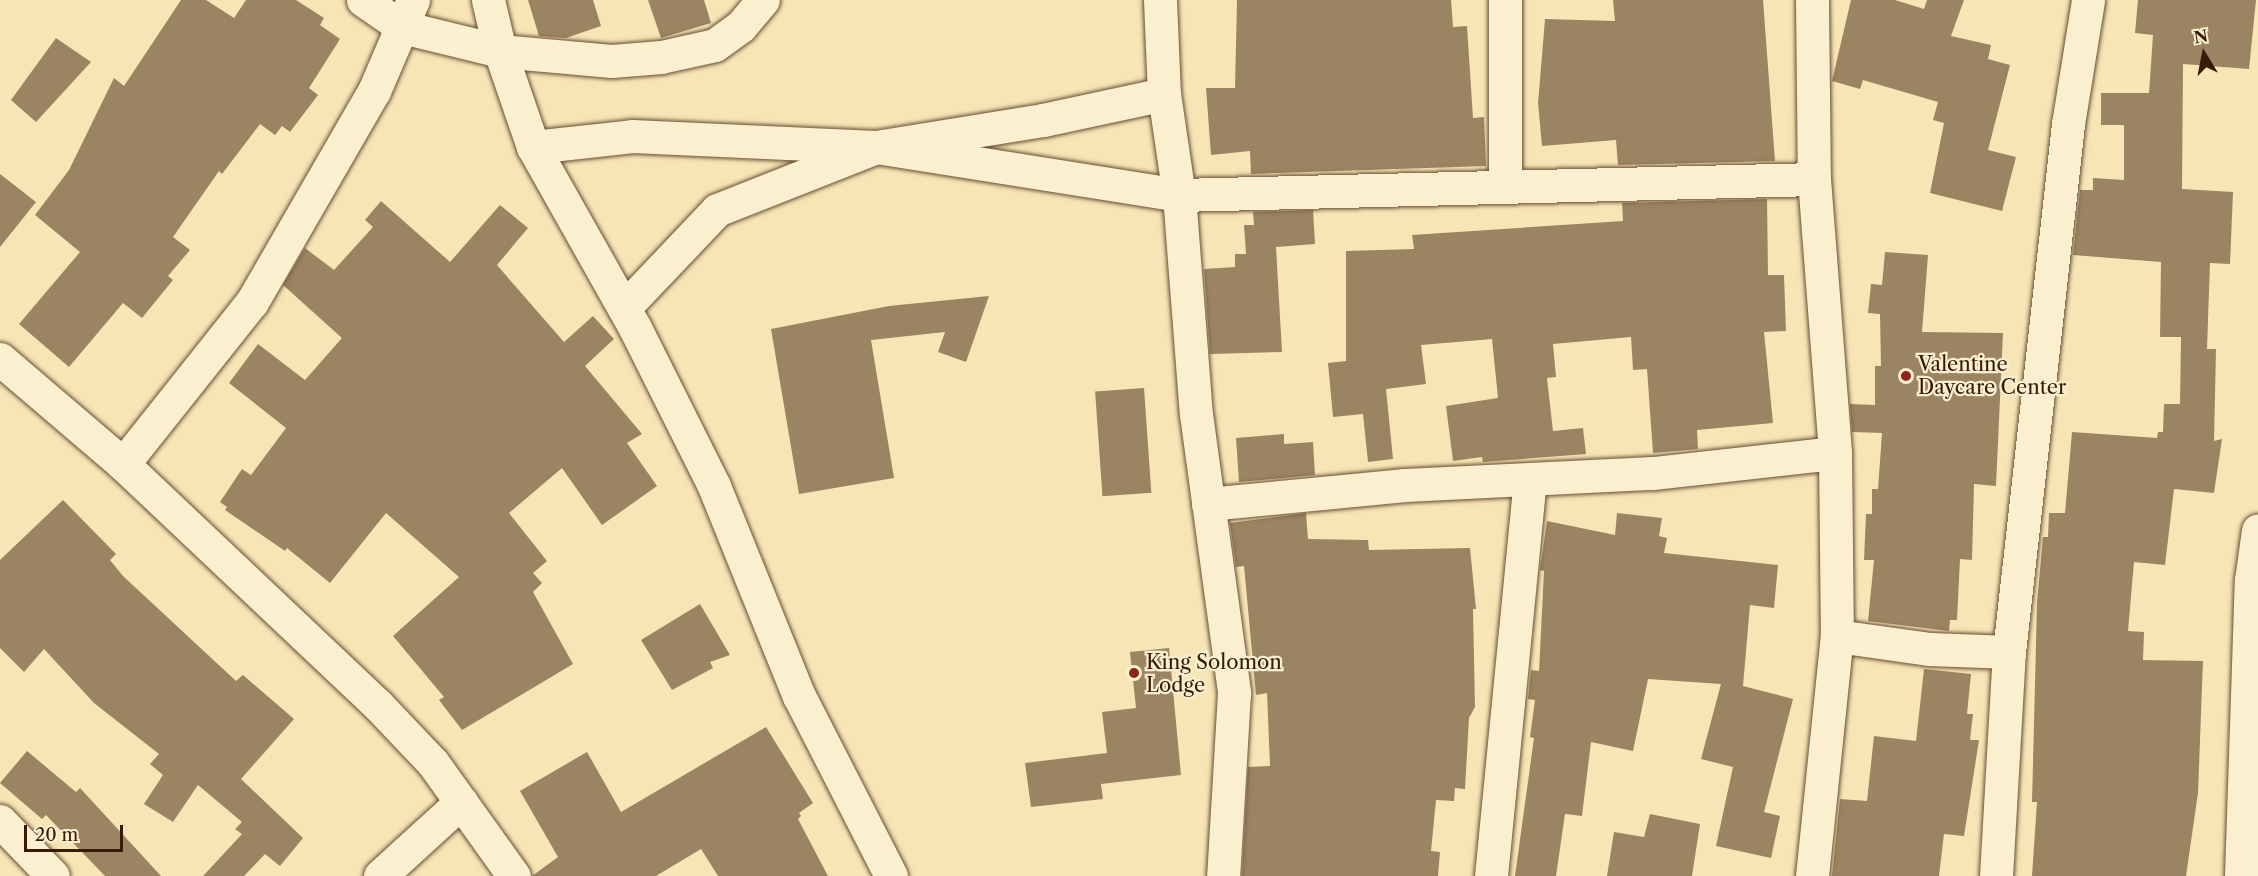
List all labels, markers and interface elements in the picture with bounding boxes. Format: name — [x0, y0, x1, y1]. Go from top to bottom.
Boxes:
north arrow — [2174, 24, 2234, 84]
text: N — [2192, 25, 2209, 47]
place label: Valentine Daycare Center — [1918, 352, 2066, 399]
marker: Valentine Daycare Center — [1899, 369, 1913, 383]
place label: King Solomon Lodge — [1146, 650, 1282, 697]
marker: King Solomon Lodge — [1127, 666, 1141, 680]
scale bar — [27, 813, 126, 851]
text: 20 m — [35, 824, 78, 846]

